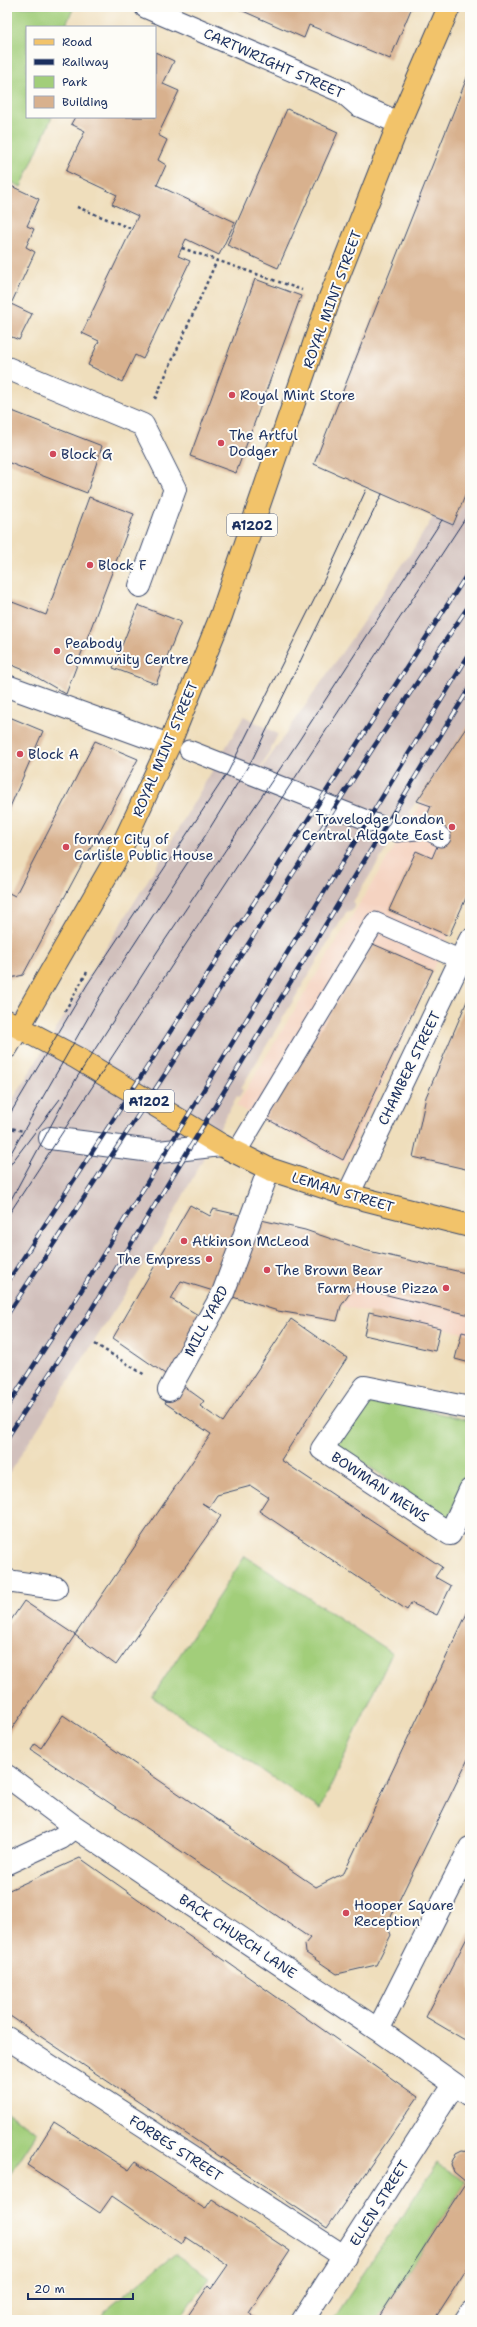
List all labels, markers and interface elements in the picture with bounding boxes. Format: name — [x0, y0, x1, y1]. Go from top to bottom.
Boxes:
street label: CARTWRIGHT STREET — [201, 24, 347, 102]
legend — [26, 26, 156, 118]
text: Road — [62, 34, 93, 50]
text: Railway — [62, 54, 109, 70]
text: Park — [62, 74, 88, 90]
text: Building — [62, 94, 108, 110]
street label: ROYAL MINT STREET — [299, 227, 365, 371]
place label: Royal Mint Store — [240, 386, 355, 404]
marker: Royal Mint Store — [227, 390, 237, 400]
place label: The Artful Dodger — [229, 426, 299, 460]
marker: The Artful Dodger — [216, 438, 226, 448]
place label: Block G — [61, 445, 113, 463]
marker: Block G — [48, 449, 58, 459]
road number: A1202 — [227, 514, 277, 536]
place label: Block F — [98, 556, 147, 574]
marker: Block F — [85, 560, 95, 570]
place label: Peabody Community Centre — [65, 634, 189, 668]
marker: Peabody Community Centre — [52, 646, 62, 656]
street label: ROYAL MINT STREET — [128, 678, 202, 820]
place label: Block A — [28, 745, 79, 763]
marker: Block A — [15, 749, 25, 759]
place label: Travelodge London Central Aldgate East — [302, 810, 444, 844]
marker: Travelodge London Central Aldgate East — [447, 822, 457, 832]
place label: former City of Carlisle Public House — [74, 830, 214, 864]
marker: former City of Carlisle Public House — [61, 842, 71, 852]
street label: CHAMBER STREET — [374, 1008, 445, 1128]
road number: A1202 — [124, 1090, 174, 1112]
street label: LEMAN STREET — [290, 1168, 397, 1216]
place label: Atkinson McLeod — [192, 1232, 309, 1250]
marker: Atkinson McLeod — [179, 1236, 189, 1246]
place label: The Empress — [116, 1250, 201, 1268]
marker: The Empress — [204, 1254, 214, 1264]
place label: The Brown Bear — [275, 1261, 384, 1279]
marker: The Brown Bear — [262, 1265, 272, 1275]
place label: Farm House Pizza — [317, 1279, 438, 1297]
street label: MILL YARD — [180, 1283, 232, 1359]
marker: Farm House Pizza — [441, 1283, 451, 1293]
street label: BOWMAN MEWS — [328, 1448, 432, 1526]
street label: BACK CHURCH LANE — [176, 1890, 301, 1982]
place label: Hooper Square Reception — [354, 1896, 454, 1930]
marker: Hooper Square Reception — [341, 1908, 351, 1918]
street label: FORBES STREET — [126, 2111, 226, 2185]
street label: ELLEN STREET — [345, 2156, 413, 2249]
scale bar — [28, 2275, 133, 2301]
text: 20 m — [34, 2281, 65, 2297]

